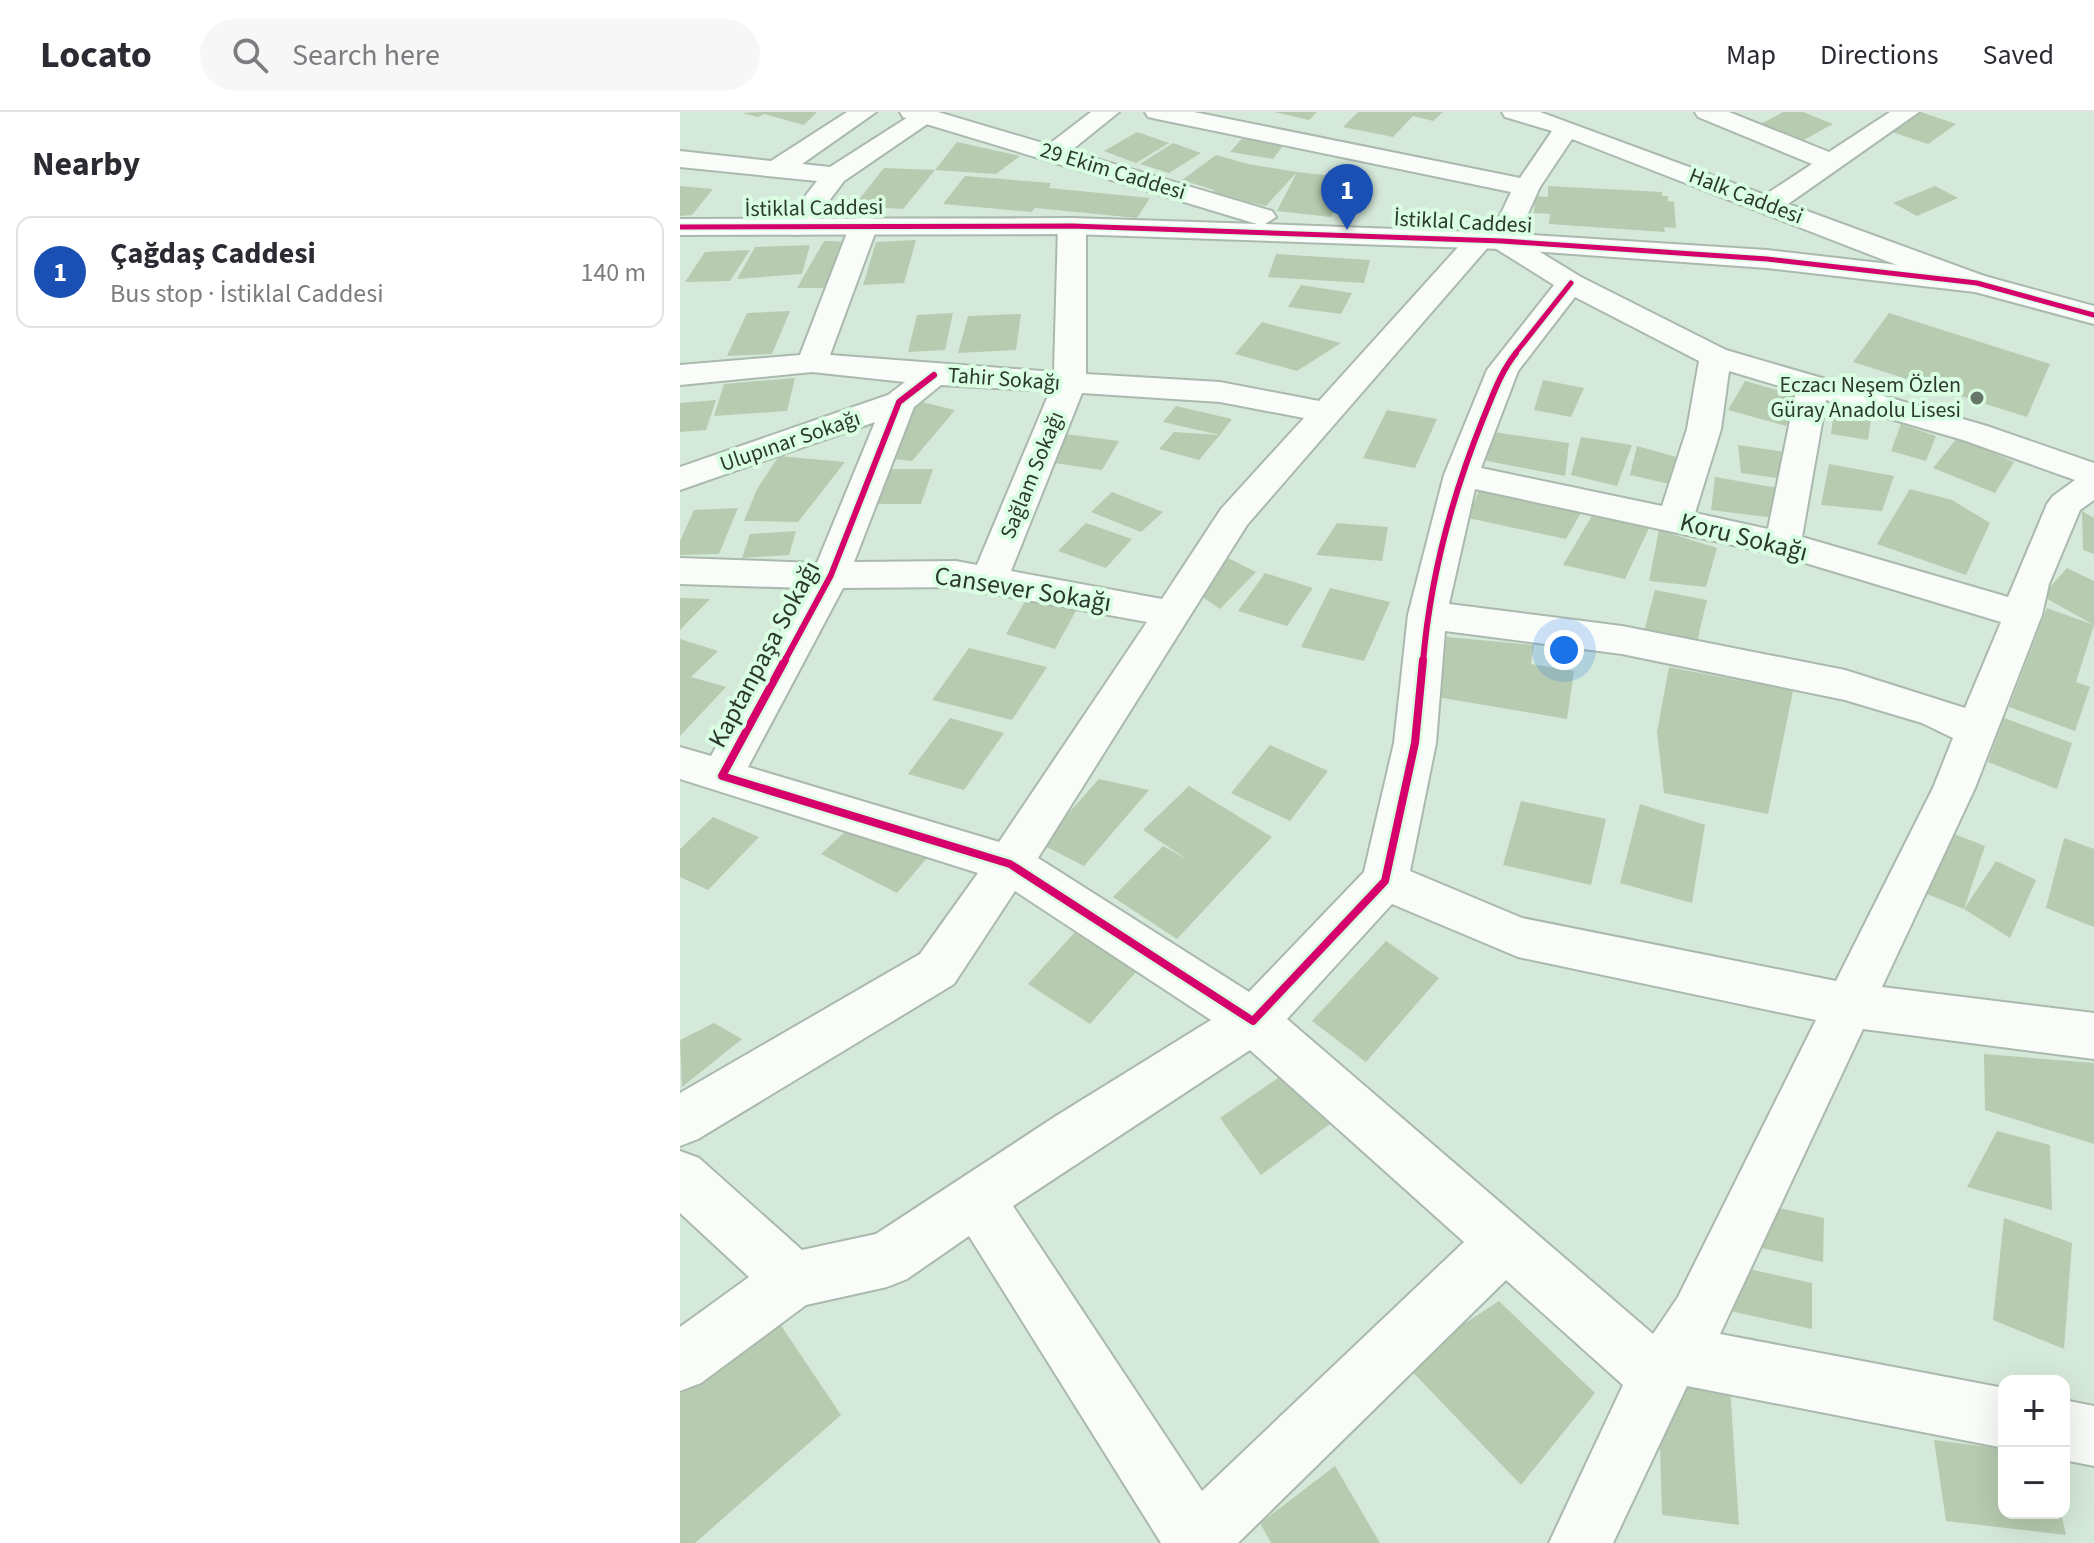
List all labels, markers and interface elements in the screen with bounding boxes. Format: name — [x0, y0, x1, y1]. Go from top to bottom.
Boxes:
search box — [200, 19, 760, 91]
text: Locato — [40, 28, 152, 82]
icon: search — [228, 33, 272, 77]
text: Search here — [292, 34, 440, 77]
text: Map — [1726, 35, 1776, 75]
text: Directions — [1820, 35, 1939, 75]
text: Saved — [1983, 35, 2054, 75]
street label: 29 Ekim Caddesi — [1036, 134, 1190, 208]
text: Nearby — [32, 140, 140, 189]
street label: Halk Caddesi — [1684, 160, 1808, 232]
pin: 1 — [1321, 164, 1373, 230]
street label: İstiklal Caddesi — [744, 191, 884, 225]
street label: İstiklal Caddesi — [1393, 202, 1533, 242]
text: Çağdaş Caddesi — [110, 232, 316, 275]
text: 1 — [53, 254, 67, 291]
text: 140 m — [580, 254, 646, 291]
text: Bus stop · İstiklal Caddesi — [110, 275, 384, 312]
street label: Tahir Sokağı — [947, 359, 1061, 399]
place label: Eczacı Neşem Özlen Güray Anadolu Lisesi — [1771, 369, 1961, 426]
marker: Eczacı Neşem Özlen Güray Anadolu Lisesi — [1968, 389, 1986, 407]
street label: Ulupınar Sokağı — [716, 402, 864, 480]
street label: Sağlam Sokağı — [992, 406, 1072, 544]
street label: Koru Sokağı — [1676, 503, 1812, 571]
street label: Kaptanpaşa Sokağı — [699, 554, 829, 754]
street label: Cansever Sokağı — [932, 557, 1114, 621]
your location — [1544, 630, 1584, 670]
map controls — [1998, 1375, 2070, 1519]
button: + — [1998, 1375, 2070, 1447]
button: − — [1998, 1447, 2070, 1519]

